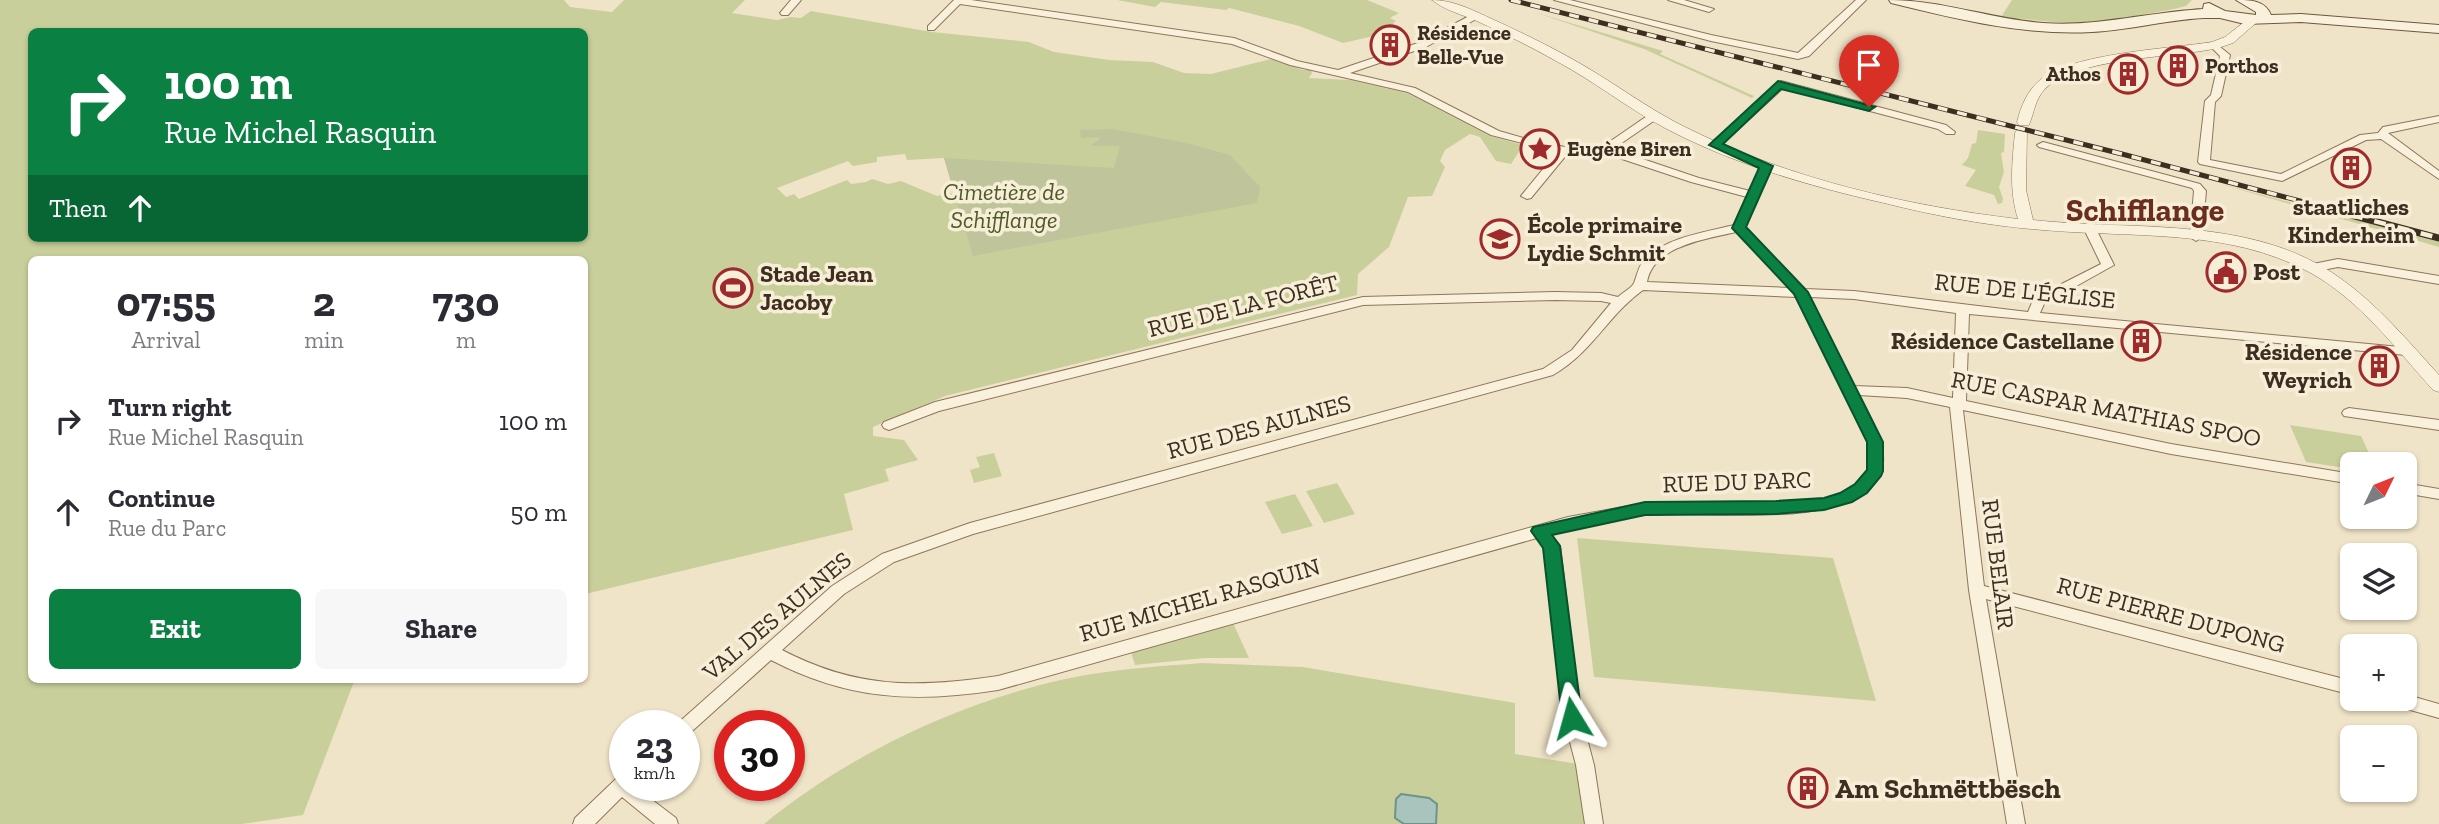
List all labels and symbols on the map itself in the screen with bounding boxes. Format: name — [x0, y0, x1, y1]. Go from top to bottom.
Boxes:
place label: Résidence Belle-Vue — [1417, 20, 1511, 69]
building icon: Résidence Belle-Vue — [1369, 24, 1411, 66]
pin — [1839, 35, 1899, 107]
building icon: Porthos — [2157, 45, 2199, 87]
building icon: Athos — [2107, 53, 2149, 95]
place label: Porthos — [2205, 53, 2279, 78]
place label: Athos — [2046, 61, 2101, 86]
place icon: Eugène Biren — [1519, 128, 1561, 170]
place label: Eugène Biren — [1567, 136, 1692, 161]
building icon: staatliches Kinderheim — [2330, 147, 2372, 189]
park label: Cimetière de Schifflange — [943, 177, 1065, 234]
district label: Schifflange — [2066, 191, 2224, 229]
place label: staatliches Kinderheim — [2287, 192, 2415, 249]
place label: École primaire Lydie Schmit — [1527, 210, 1682, 267]
school or university icon: École primaire Lydie Schmit — [1479, 218, 1521, 260]
public building icon: Post — [2205, 251, 2247, 293]
place label: Post — [2253, 257, 2300, 286]
place label: Stade Jean Jacoby — [760, 259, 873, 316]
sports icon: Stade Jean Jacoby — [712, 267, 754, 309]
street label: RUE DE L'ÉGLISE — [1933, 267, 2117, 314]
street label: RUE DE LA FORÊT — [1145, 268, 1341, 343]
building icon: Résidence Castellane — [2120, 320, 2162, 362]
place label: Résidence Castellane — [1891, 326, 2114, 355]
place label: Résidence Weyrich — [2245, 337, 2352, 394]
building icon: Résidence Weyrich — [2358, 345, 2400, 387]
street label: RUE CASPAR MATHIAS SPOO — [1949, 364, 2263, 453]
street label: RUE DES AULNES — [1164, 388, 1354, 465]
north arrow — [2340, 452, 2417, 528]
street label: RUE DU PARC — [1662, 464, 1812, 499]
street label: RUE BELAIR — [1976, 497, 2021, 631]
street label: VAL DES AULNES — [696, 545, 857, 687]
street label: RUE MICHEL RASQUIN — [1076, 551, 1323, 648]
street label: RUE PIERRE DUPONG — [2054, 570, 2288, 659]
position arrow — [1535, 681, 1609, 755]
speed limit sign: 30 — [714, 710, 805, 801]
building icon: Am Schmëttbësch — [1787, 767, 1829, 809]
place label: Am Schmëttbësch — [1835, 772, 2061, 805]

